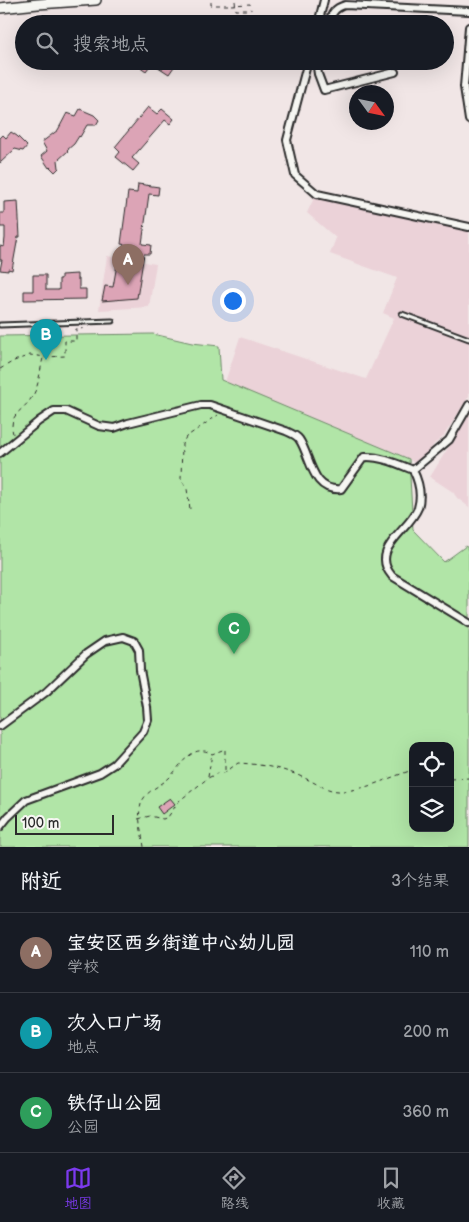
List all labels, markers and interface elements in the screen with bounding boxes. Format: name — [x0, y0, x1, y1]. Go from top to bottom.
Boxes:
search box — [15, 15, 454, 70]
icon: search — [33, 29, 61, 57]
text: 搜索地点 — [73, 33, 149, 56]
north arrow — [349, 85, 394, 130]
pin: A — [112, 244, 144, 285]
your location — [220, 288, 246, 314]
pin: B — [30, 319, 62, 360]
pin: C — [218, 613, 250, 654]
map controls — [409, 742, 454, 832]
button: locate — [409, 742, 454, 787]
button: layers — [409, 787, 454, 832]
scale bar — [15, 812, 114, 835]
text: 100 m — [22, 815, 59, 832]
text: 附近 — [20, 869, 62, 894]
text: 3个结果 — [391, 872, 449, 891]
text: 宝安区西乡街道中心幼儿园 — [67, 932, 295, 955]
text: A — [31, 943, 41, 962]
text: 110 m — [410, 943, 449, 962]
text: 学校 — [67, 958, 99, 977]
text: 次入口广场 — [67, 1012, 162, 1035]
text: B — [30, 1023, 42, 1042]
text: 200 m — [403, 1023, 449, 1042]
text: 地点 — [67, 1038, 99, 1057]
text: 铁仔山公园 — [67, 1092, 162, 1115]
text: C — [30, 1103, 42, 1122]
text: 360 m — [402, 1103, 449, 1122]
text: 公园 — [67, 1118, 99, 1137]
tab: 地图 — [64, 1164, 92, 1212]
tab: 路线 — [220, 1164, 248, 1212]
tab: 收藏 — [377, 1164, 405, 1212]

